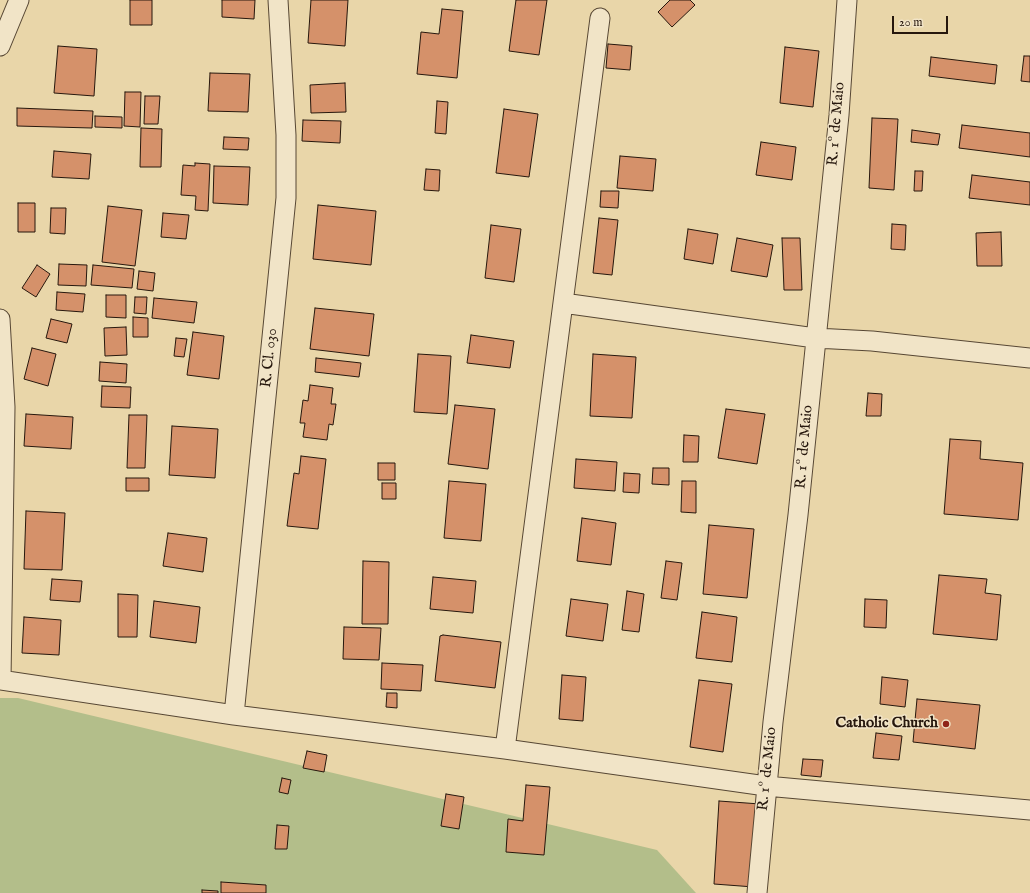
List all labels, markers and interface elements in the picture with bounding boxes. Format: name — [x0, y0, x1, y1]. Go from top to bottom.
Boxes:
scale bar — [894, 8, 950, 34]
text: 20 m — [899, 15, 922, 30]
street label: R. 1º de Maio — [824, 81, 850, 167]
street label: R. Cl. 030 — [258, 327, 282, 389]
street label: R. 1º de Maio — [792, 404, 818, 490]
place label: Catholic Church — [836, 715, 938, 733]
marker: Catholic Church — [941, 719, 951, 729]
street label: R. 1º de Maio — [755, 726, 781, 812]

